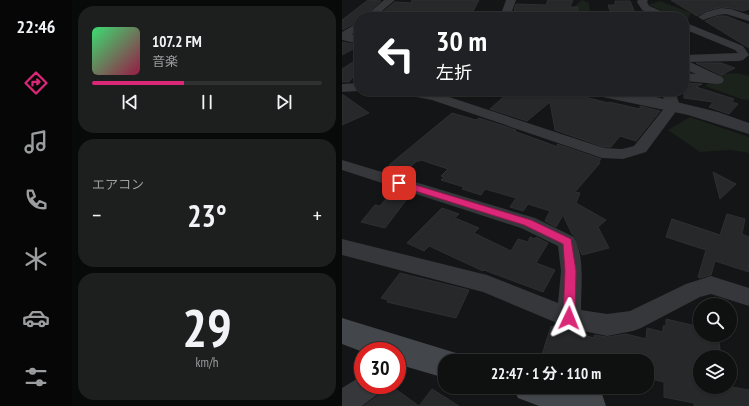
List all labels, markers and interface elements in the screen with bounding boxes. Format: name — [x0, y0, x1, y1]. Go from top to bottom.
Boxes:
text: 22:46 — [17, 15, 55, 38]
text: 30 m — [436, 22, 487, 59]
icon: left — [370, 28, 422, 80]
text: 107.2 FM — [152, 32, 202, 51]
text: 音楽 — [152, 53, 178, 70]
text: 左折 — [436, 61, 472, 84]
icon: directions — [22, 69, 50, 97]
icon: previous — [119, 91, 141, 113]
icon: pause — [196, 91, 218, 113]
icon: next — [273, 91, 295, 113]
icon: music — [22, 128, 50, 156]
pin — [382, 166, 416, 200]
icon: arrive — [388, 172, 410, 194]
text: エアコン — [92, 176, 144, 193]
icon: phone — [22, 186, 50, 214]
text: 23° — [187, 196, 227, 235]
text: − — [92, 201, 101, 229]
text: + — [313, 201, 322, 229]
icon: climate — [22, 245, 50, 273]
text: 29 — [182, 294, 232, 361]
position arrow — [548, 297, 590, 339]
map controls — [693, 298, 737, 394]
button: search — [693, 298, 737, 342]
icon: car — [22, 304, 50, 332]
speed limit sign: 30 — [354, 342, 406, 394]
button: layers — [693, 350, 737, 394]
text: km/h — [195, 354, 219, 371]
icon: filters — [22, 363, 50, 391]
text: 22:47 · 1 分 · 110 m — [491, 364, 601, 383]

